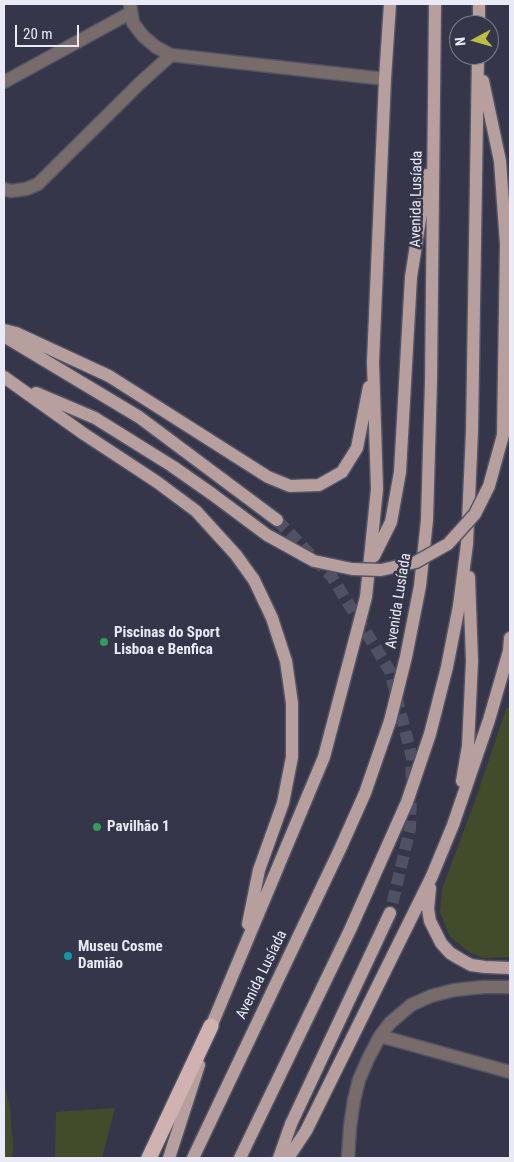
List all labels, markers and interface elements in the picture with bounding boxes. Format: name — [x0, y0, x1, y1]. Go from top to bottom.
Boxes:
scale bar — [18, 15, 81, 47]
north arrow — [449, 15, 499, 65]
text: 20 m — [23, 25, 53, 43]
text: N — [452, 36, 468, 47]
street label: Avenida Lusíada — [407, 151, 427, 247]
street label: Avenida Lusíada — [383, 552, 415, 650]
place label: Piscinas do Sport Lisboa e Benfica — [114, 624, 220, 659]
marker: Piscinas do Sport Lisboa e Benfica — [98, 636, 110, 648]
place label: Pavilhão 1 — [107, 818, 170, 836]
marker: Pavilhão 1 — [91, 821, 103, 833]
street label: Avenida Lusíada — [233, 928, 291, 1022]
place label: Museu Cosme Damião — [78, 938, 163, 973]
marker: Museu Cosme Damião — [62, 950, 74, 962]

